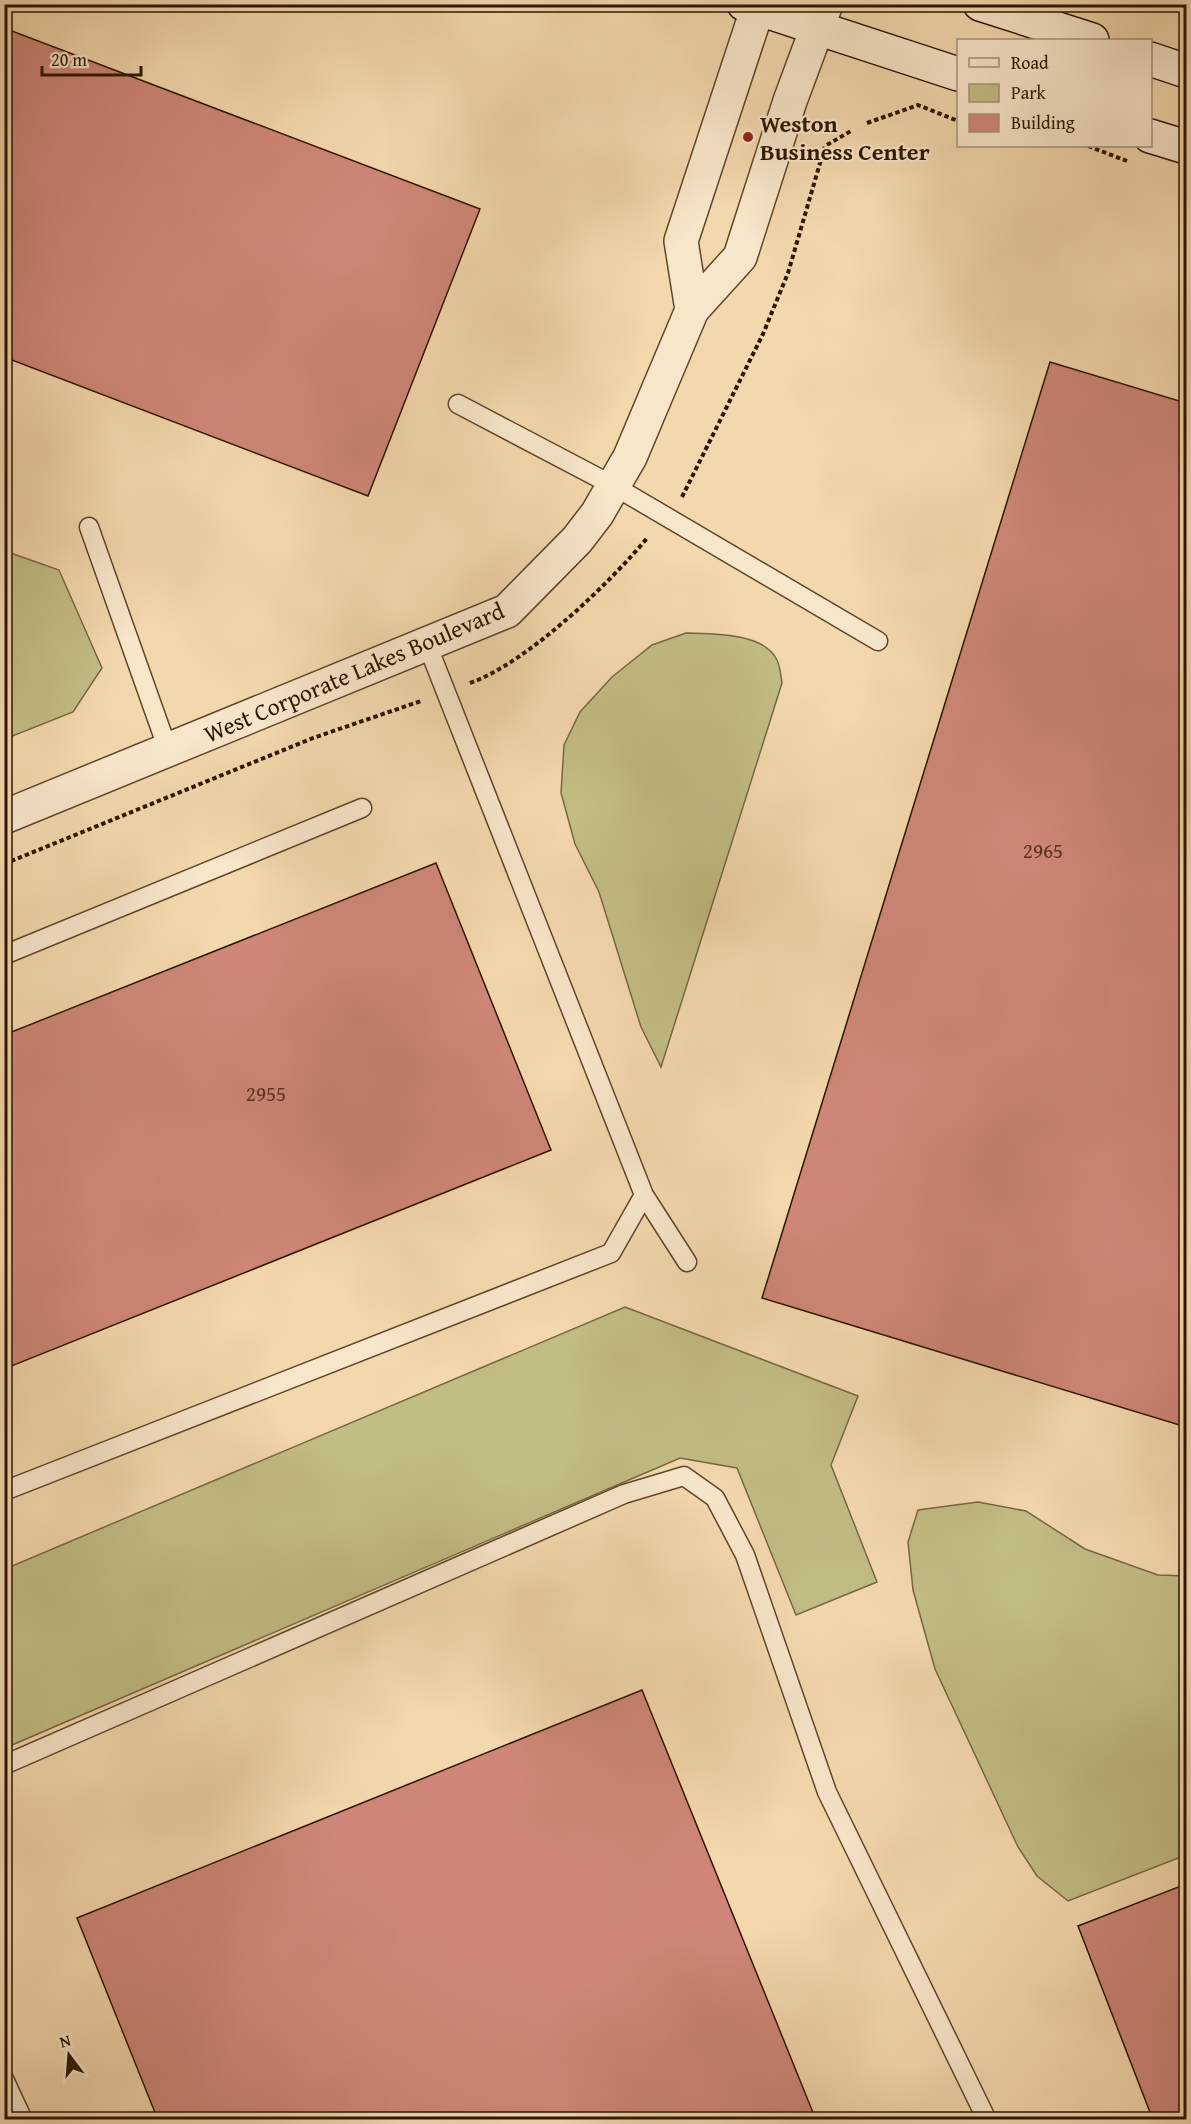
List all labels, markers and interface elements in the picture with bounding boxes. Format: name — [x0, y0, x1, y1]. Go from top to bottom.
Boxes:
scale bar — [42, 39, 141, 77]
legend — [957, 39, 1152, 147]
text: 20 m — [51, 46, 87, 73]
text: Road — [1011, 49, 1049, 76]
text: Park — [1011, 79, 1047, 106]
place label: Weston Business Center — [760, 106, 930, 169]
text: Building — [1011, 109, 1075, 136]
marker: Weston Business Center — [741, 130, 755, 144]
street label: West Corporate Lakes Boulevard — [198, 593, 510, 751]
house number: 2965 — [1023, 835, 1063, 866]
house number: 2955 — [246, 1078, 286, 1109]
north arrow — [39, 2025, 99, 2085]
text: N — [56, 2027, 74, 2054]

